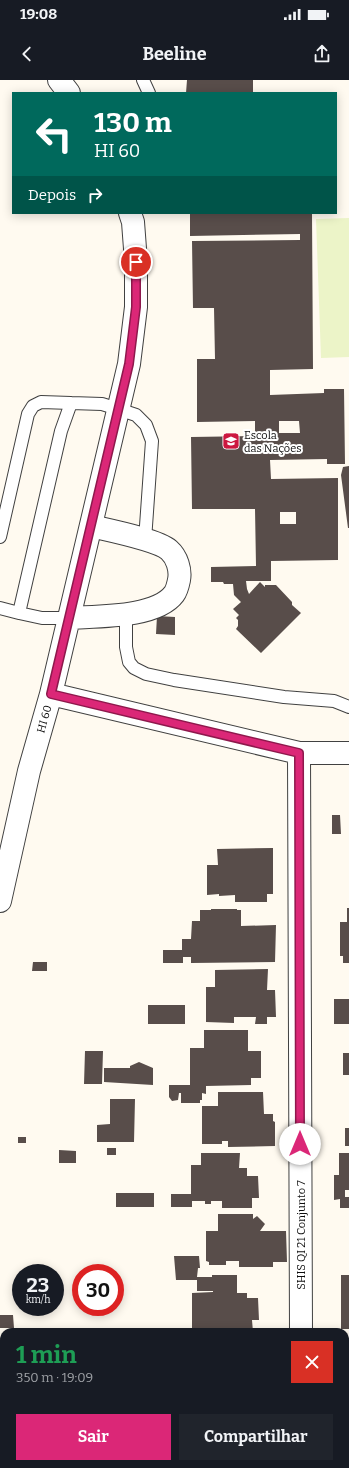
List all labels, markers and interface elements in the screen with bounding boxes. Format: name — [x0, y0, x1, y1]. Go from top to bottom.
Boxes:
text: 19:08 — [20, 5, 57, 23]
icon: back — [16, 43, 38, 65]
text: Beeline — [142, 43, 207, 65]
icon: share — [311, 43, 333, 65]
text: 130 m — [94, 106, 172, 139]
icon: left — [28, 108, 80, 160]
text: HI 60 — [94, 140, 140, 162]
icon: right — [84, 184, 106, 206]
text: Depois — [28, 186, 76, 204]
pin — [119, 245, 153, 279]
icon: arrive — [125, 251, 147, 273]
place label: Escola das Nações — [244, 429, 301, 455]
school or university icon: Escola das Nações — [221, 431, 241, 451]
street label: HI 60 — [34, 704, 55, 735]
position arrow — [279, 1123, 321, 1165]
street label: SHIS QI 21 Conjunto 7 — [295, 1180, 308, 1290]
speed limit sign: 30 — [72, 1264, 124, 1316]
text: 23 — [27, 1273, 49, 1297]
text: km/h — [26, 1294, 50, 1306]
text: 1 min — [16, 1341, 77, 1369]
button: close — [291, 1341, 333, 1383]
text: 350 m · 19:09 — [16, 1370, 93, 1385]
button: Sair — [16, 1414, 171, 1460]
button: Compartilhar — [179, 1414, 333, 1460]

